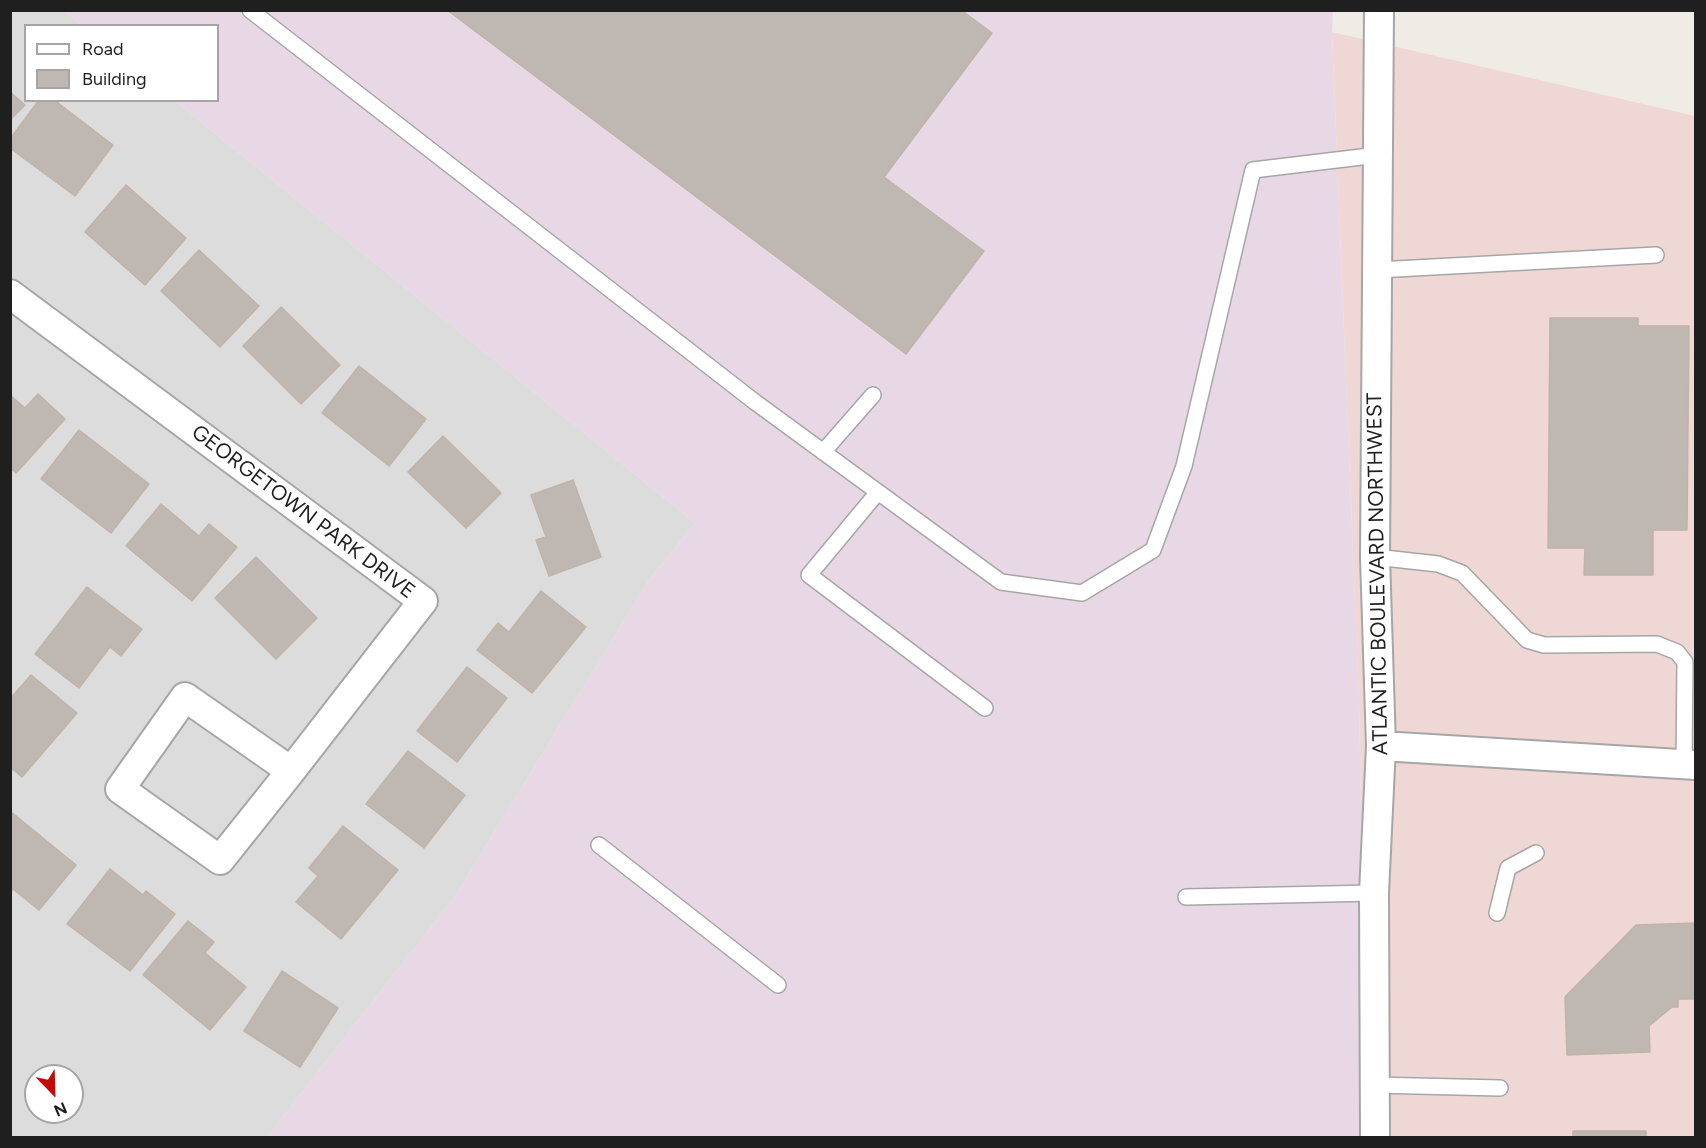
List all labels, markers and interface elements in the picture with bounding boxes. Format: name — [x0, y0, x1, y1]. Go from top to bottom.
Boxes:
legend — [24, 24, 219, 102]
text: Road — [82, 38, 123, 60]
text: Building — [82, 68, 147, 90]
street label: ATLANTIC BOULEVARD NORTHWEST — [1362, 393, 1394, 755]
street label: GEORGETOWN PARK DRIVE — [186, 420, 420, 604]
north arrow — [24, 1064, 84, 1124]
text: N — [51, 1098, 70, 1120]

